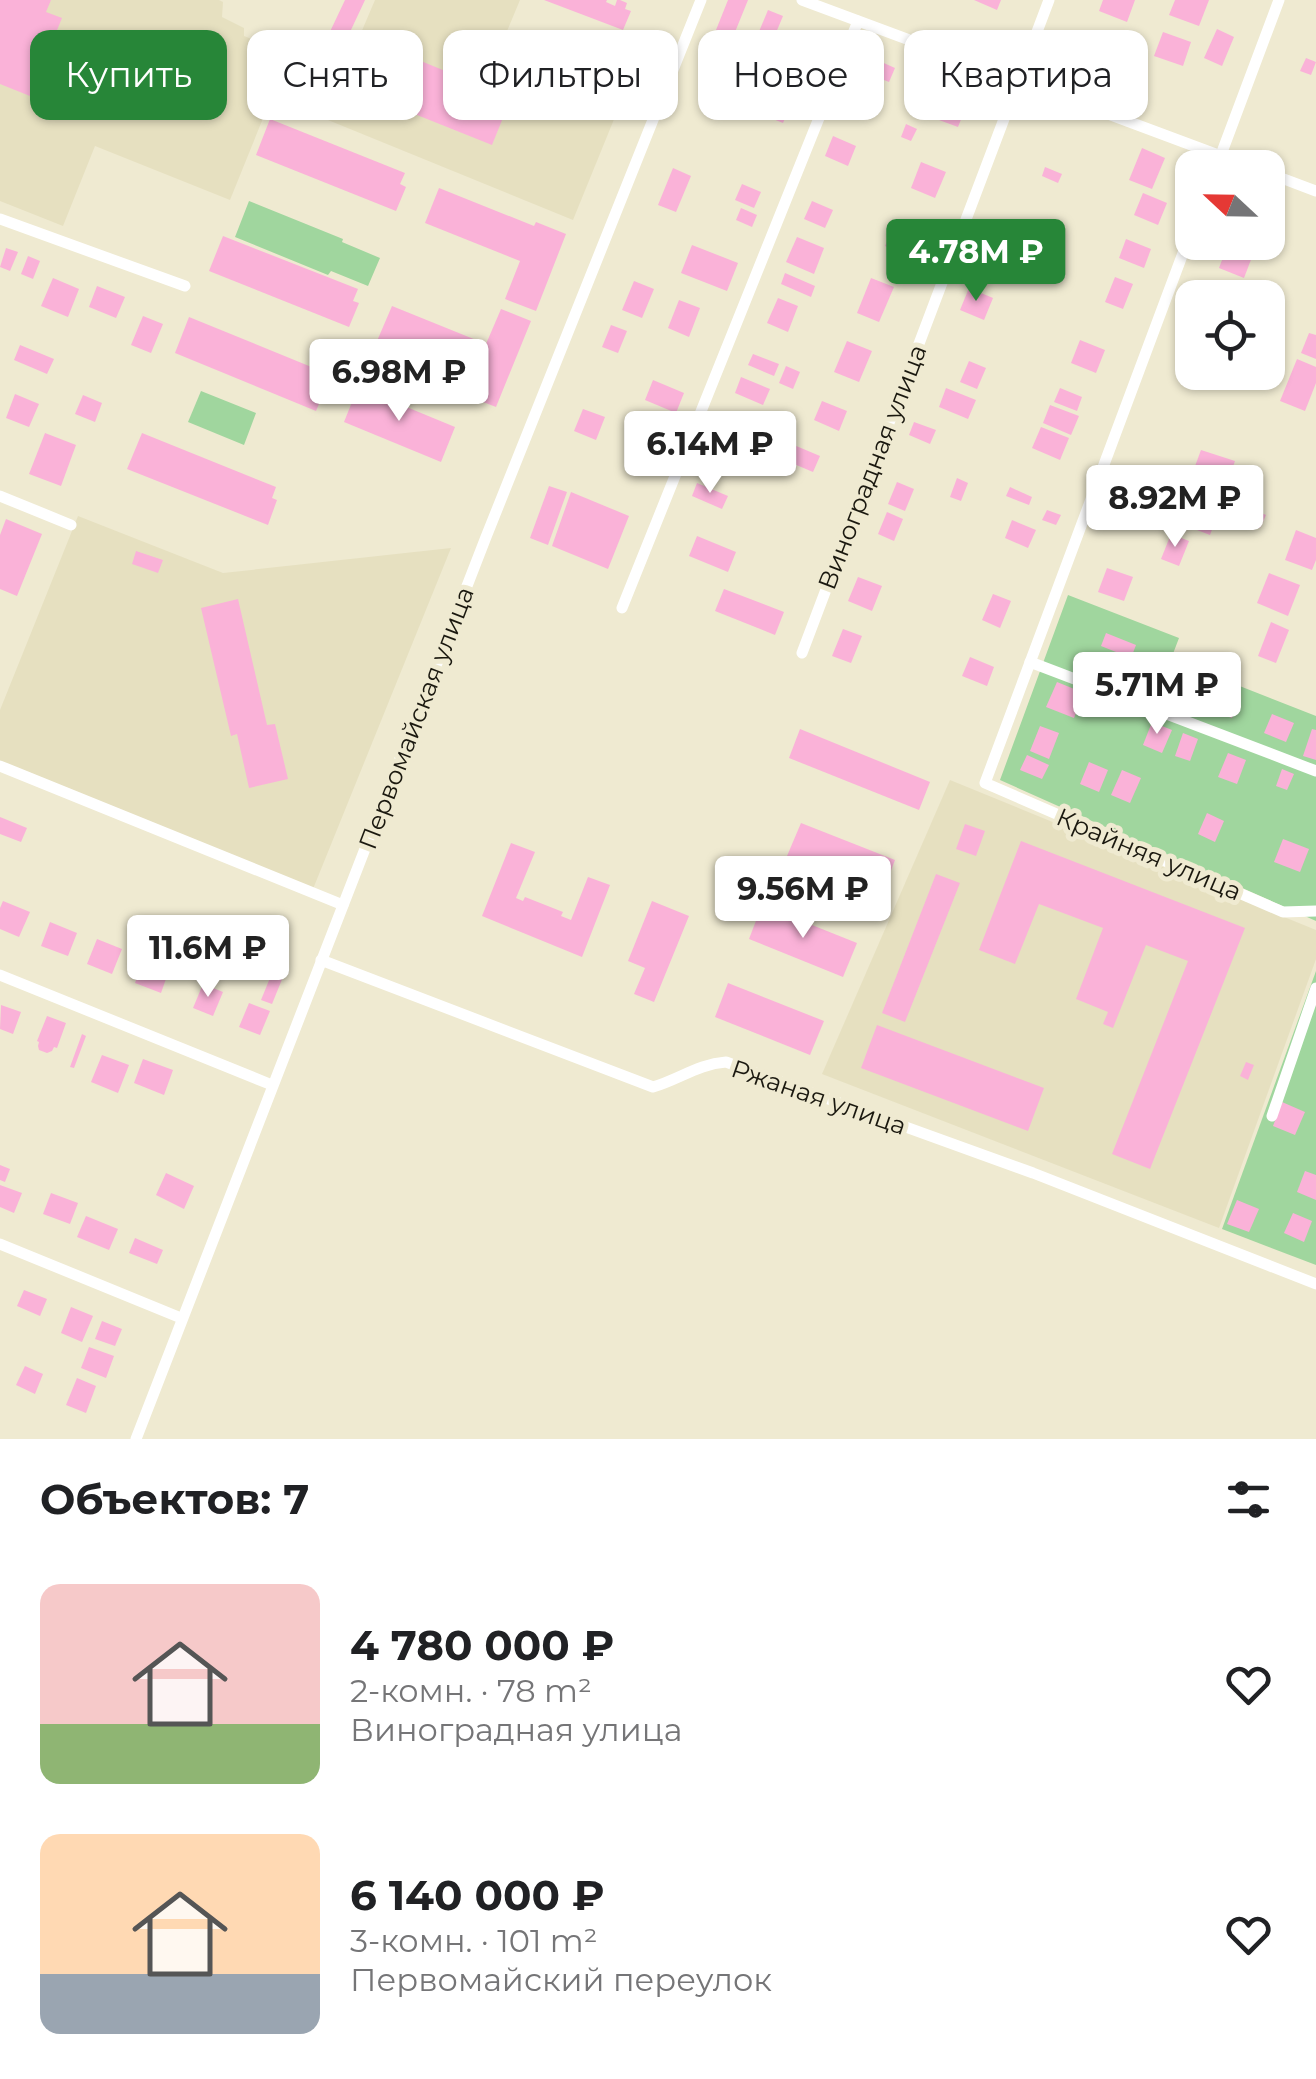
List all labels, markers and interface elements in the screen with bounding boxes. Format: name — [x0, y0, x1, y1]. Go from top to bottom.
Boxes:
chip: Купить — [30, 30, 227, 120]
chip: Снять — [247, 30, 423, 120]
chip: Фильтры — [443, 30, 678, 120]
chip: Новое — [698, 30, 884, 120]
chip: Квартира — [904, 30, 1148, 120]
north arrow — [1175, 150, 1285, 260]
map controls — [1175, 150, 1285, 390]
pin: 4.78M ₽ — [884, 219, 1068, 304]
text: 4.78M ₽ — [908, 232, 1044, 271]
button: locate — [1175, 280, 1285, 390]
pin: 6.98M ₽ — [307, 339, 491, 424]
street label: Виноградная улица — [811, 340, 933, 594]
text: 6.98M ₽ — [331, 352, 467, 391]
pin: 6.14M ₽ — [618, 411, 802, 496]
text: 6.14M ₽ — [646, 424, 774, 463]
pin: 8.92M ₽ — [1083, 465, 1267, 550]
text: 8.92M ₽ — [1108, 478, 1242, 517]
street label: Первомайская улица — [352, 583, 480, 853]
pin: 5.71M ₽ — [1065, 652, 1249, 737]
text: 5.71M ₽ — [1095, 665, 1219, 704]
street label: Крайняя улица — [1052, 802, 1246, 906]
pin: 9.56M ₽ — [711, 856, 895, 941]
text: 9.56M ₽ — [737, 869, 869, 908]
pin: 11.6M ₽ — [116, 915, 300, 1000]
text: 11.6M ₽ — [149, 928, 267, 967]
street label: Ржаная улица — [728, 1053, 910, 1141]
icon: filters — [1221, 1472, 1276, 1527]
text: Объектов: 7 — [40, 1473, 309, 1525]
text: 4 780 000 ₽ — [350, 1619, 614, 1671]
icon: home — [120, 1624, 240, 1744]
icon: heart — [1221, 1657, 1276, 1712]
text: 2-комн. · 78 m² — [350, 1671, 592, 1710]
text: Виноградная улица — [350, 1710, 682, 1749]
text: 6 140 000 ₽ — [350, 1869, 604, 1921]
icon: home — [120, 1874, 240, 1994]
icon: heart — [1221, 1907, 1276, 1962]
text: 3-комн. · 101 m² — [350, 1921, 598, 1960]
text: Первомайский переулок — [350, 1960, 772, 1999]

